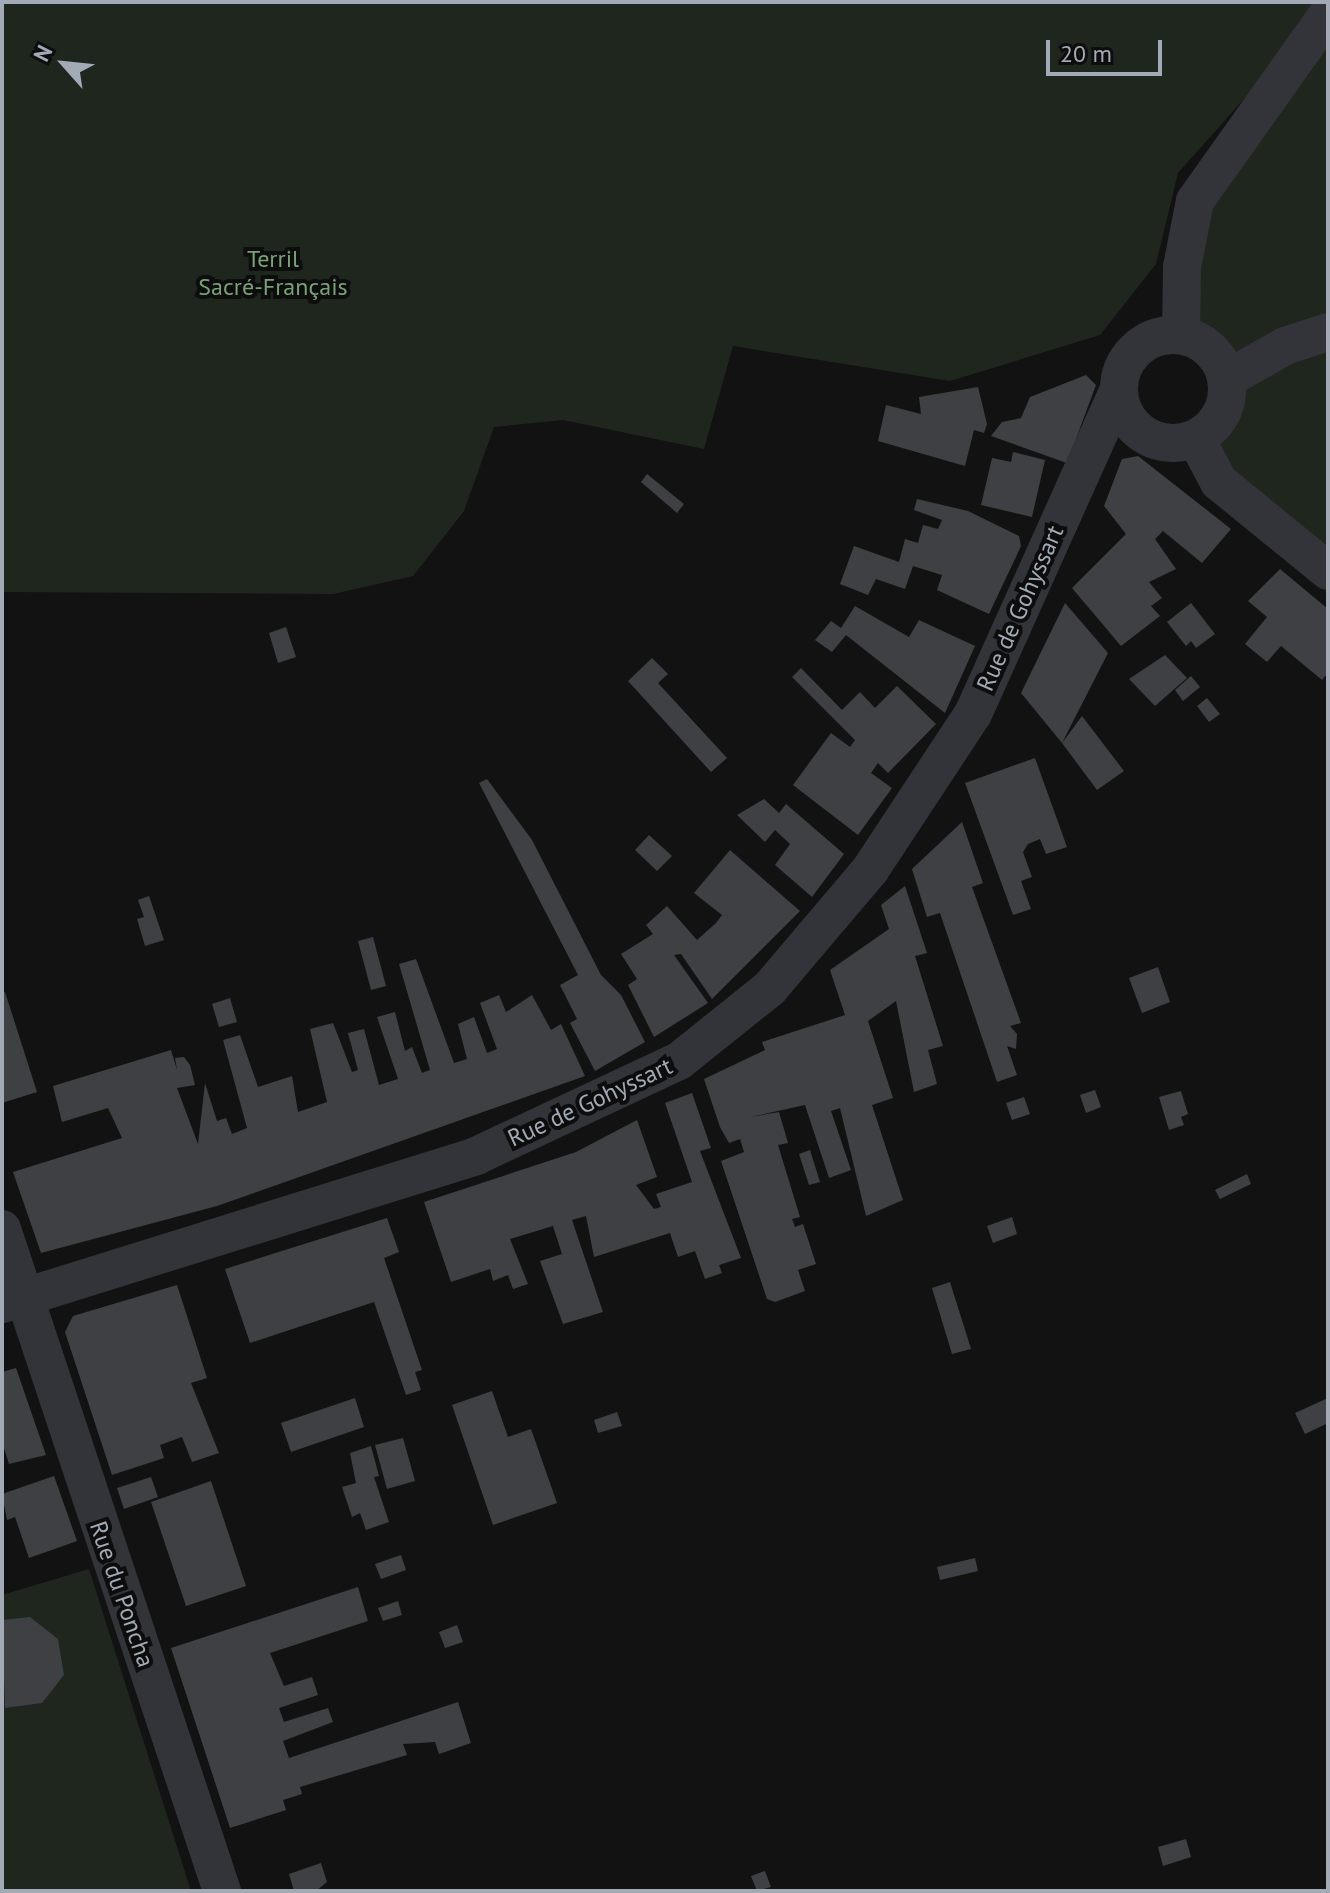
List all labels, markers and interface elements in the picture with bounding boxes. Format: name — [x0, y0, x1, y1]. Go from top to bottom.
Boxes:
north arrow — [24, 24, 104, 104]
scale bar — [1050, 24, 1166, 74]
text: 20 m — [1060, 38, 1112, 69]
text: N — [27, 40, 58, 66]
park label: Terril Sacré-Français — [198, 245, 348, 301]
street label: Rue de Gohyssart — [971, 521, 1069, 695]
street label: Rue de Gohyssart — [503, 1051, 677, 1153]
street label: Rue du Poncha — [84, 1517, 160, 1671]

